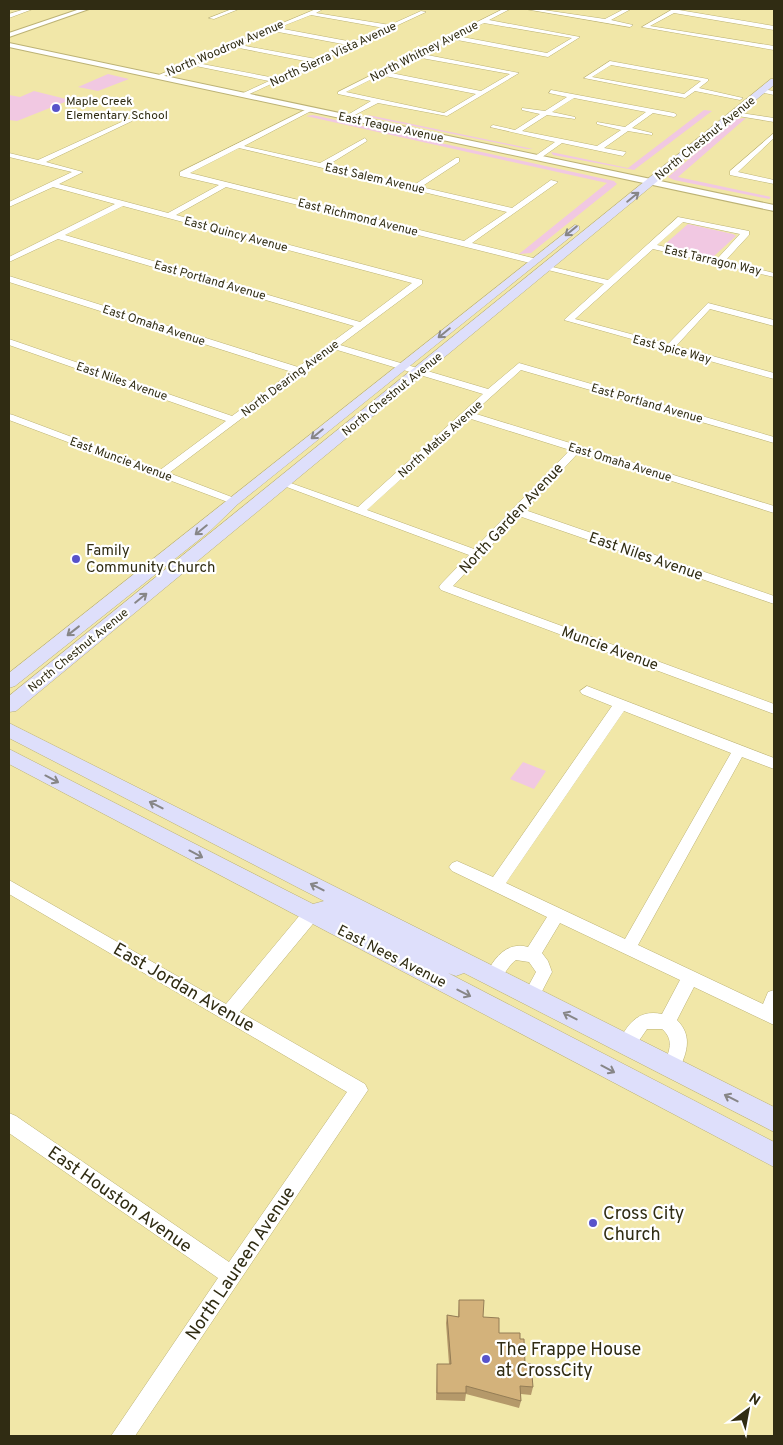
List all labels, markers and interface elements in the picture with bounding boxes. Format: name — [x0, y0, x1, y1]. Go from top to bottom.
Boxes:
street label: North Woodrow Avenue — [164, 17, 287, 81]
street label: North Whitney Avenue — [368, 18, 481, 86]
street label: North Sierra Vista Avenue — [268, 19, 399, 91]
street label: North Chestnut Avenue — [652, 93, 759, 184]
place label: Maple Creek Elementary School — [66, 94, 168, 124]
marker: Maple Creek Elementary School — [50, 102, 62, 114]
street label: East Teague Avenue — [337, 109, 445, 147]
street label: East Salem Avenue — [323, 160, 426, 198]
one-way arrow — [626, 191, 639, 202]
street label: East Richmond Avenue — [296, 195, 420, 241]
street label: East Quincy Avenue — [182, 213, 289, 257]
one-way arrow — [565, 225, 578, 236]
street label: East Tarragon Way — [663, 242, 763, 280]
street label: East Portland Avenue — [152, 257, 267, 305]
street label: East Omaha Avenue — [100, 302, 207, 350]
one-way arrow — [438, 327, 451, 338]
street label: East Spice Way — [631, 332, 713, 368]
street label: North Dearing Avenue — [238, 337, 343, 421]
street label: North Chestnut Avenue — [339, 349, 446, 440]
street label: East Niles Avenue — [74, 359, 169, 405]
street label: East Portland Avenue — [589, 380, 704, 428]
street label: North Matus Avenue — [395, 398, 486, 482]
one-way arrow — [310, 429, 324, 439]
street label: East Muncie Avenue — [67, 434, 174, 486]
street label: East Omaha Avenue — [566, 440, 673, 486]
street label: North Garden Avenue — [456, 460, 568, 578]
one-way arrow — [194, 525, 207, 536]
street label: East Niles Avenue — [586, 529, 705, 586]
place label: Family Community Church — [86, 542, 215, 578]
marker: Family Community Church — [70, 553, 82, 565]
one-way arrow — [134, 592, 147, 603]
street label: North Chestnut Avenue — [25, 605, 132, 696]
street label: Muncie Avenue — [558, 623, 661, 676]
one-way arrow — [67, 626, 80, 637]
one-way arrow — [44, 775, 59, 784]
one-way arrow — [149, 800, 164, 809]
one-way arrow — [188, 850, 203, 859]
one-way arrow — [309, 882, 324, 892]
street label: East Nees Avenue — [334, 922, 449, 993]
street label: East Jordan Avenue — [108, 938, 258, 1038]
one-way arrow — [457, 988, 472, 998]
one-way arrow — [563, 1011, 578, 1021]
one-way arrow — [601, 1064, 616, 1074]
one-way arrow — [724, 1093, 739, 1102]
street label: East Houston Avenue — [43, 1142, 196, 1259]
street label: North Laureen Avenue — [181, 1182, 301, 1345]
place label: Cross City Church — [603, 1203, 684, 1247]
marker: Cross City Church — [587, 1217, 599, 1229]
place label: The Frappe House at CrossCity — [496, 1339, 641, 1383]
marker: The Frappe House at CrossCity — [480, 1353, 492, 1365]
north arrow — [723, 1385, 773, 1435]
text: N — [745, 1390, 763, 1410]

